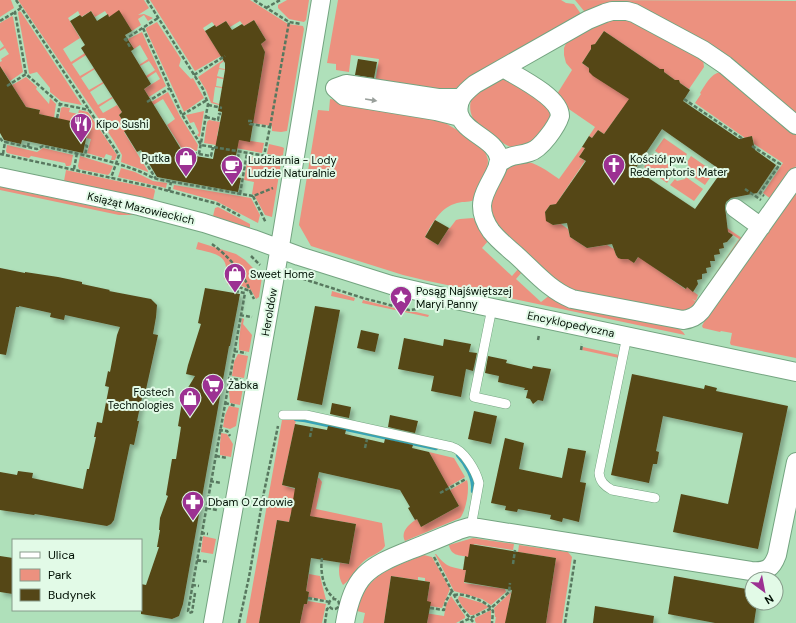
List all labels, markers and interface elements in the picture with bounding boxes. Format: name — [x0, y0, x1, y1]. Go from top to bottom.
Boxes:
one-way arrow — [365, 97, 377, 103]
restaurant icon: Kipo Sushi — [68, 111, 94, 144]
place label: Kipo Sushi — [96, 117, 149, 131]
shop icon: Putka — [173, 145, 199, 178]
place label: Putka — [142, 151, 170, 165]
church icon: Kościół pw. Redemptoris Mater — [601, 152, 627, 185]
place label: Kościół pw. Redemptoris Mater — [630, 152, 727, 179]
cafe icon: Ludziarnia - Lody Ludzie Naturalnie — [219, 153, 245, 186]
place label: Ludziarnia - Lody Ludzie Naturalnie — [248, 153, 337, 180]
street label: Książąt Mazowieckich — [86, 189, 196, 227]
shop icon: Sweet Home — [222, 261, 248, 294]
place label: Sweet Home — [250, 267, 314, 281]
place icon: Posąg Najświętszej Maryi Panny — [388, 284, 414, 317]
place label: Posąg Najświętszej Maryi Panny — [416, 284, 512, 311]
street label: Heroldów — [258, 286, 280, 337]
street label: Encyklopedyczna — [526, 308, 616, 340]
supermarket icon: Żabka — [200, 372, 226, 405]
place label: Żabka — [228, 378, 258, 392]
place label: Fostech Technologies — [108, 385, 174, 412]
shop icon: Fostech Technologies — [177, 385, 203, 418]
pharmacy icon: Dbam O Zdrowie — [180, 489, 206, 522]
place label: Dbam O Zdrowie — [208, 495, 293, 509]
legend — [12, 539, 142, 611]
text: Ulica — [48, 547, 75, 563]
text: Park — [48, 567, 72, 583]
north arrow — [744, 571, 784, 611]
text: Budynek — [48, 587, 96, 603]
text: N — [762, 591, 776, 608]

